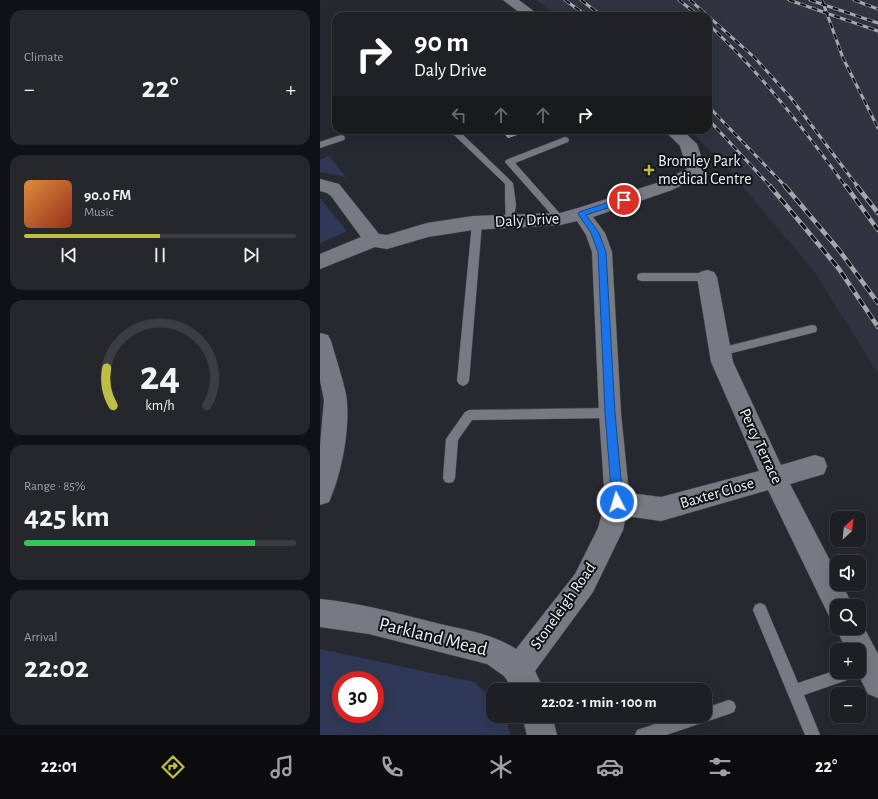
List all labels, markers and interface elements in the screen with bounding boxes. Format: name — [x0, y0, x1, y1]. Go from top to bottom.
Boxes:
icon: right — [348, 28, 400, 80]
text: 90 m — [414, 29, 469, 57]
text: Climate — [24, 51, 63, 64]
text: Daly Drive — [414, 62, 486, 80]
text: 22° — [141, 73, 179, 103]
text: − — [24, 78, 35, 100]
text: + — [285, 78, 296, 100]
icon: left — [448, 104, 470, 126]
icon: ahead — [490, 104, 512, 126]
icon: ahead — [532, 104, 554, 126]
icon: right — [574, 104, 596, 126]
place label: Bromley Park medical Centre — [658, 153, 752, 187]
marker: Bromley Park medical Centre — [643, 164, 655, 176]
pin — [607, 183, 641, 217]
text: 90.0 FM — [84, 188, 131, 203]
icon: arrive — [613, 189, 635, 211]
text: Music — [84, 206, 114, 219]
street label: Daly Drive — [494, 210, 560, 231]
icon: previous — [58, 244, 80, 266]
icon: pause — [149, 244, 171, 266]
icon: next — [240, 244, 262, 266]
text: 24 — [140, 355, 180, 396]
text: km/h — [145, 398, 175, 412]
street label: Percy Terrace — [736, 406, 785, 487]
street label: Baxter Close — [678, 475, 756, 511]
text: Range · 85% — [24, 480, 85, 493]
position arrow — [596, 481, 638, 523]
text: 425 km — [24, 502, 110, 532]
north arrow — [830, 511, 866, 547]
map controls — [830, 511, 866, 723]
button: sound — [830, 555, 866, 591]
street label: Stoneleigh Road — [527, 560, 599, 652]
button: search — [830, 599, 866, 635]
street label: Parkland Mead — [377, 614, 489, 660]
text: Arrival — [24, 631, 57, 644]
button: + — [830, 643, 866, 679]
text: 22:02 — [24, 653, 89, 683]
speed limit sign: 30 — [332, 671, 384, 723]
button: − — [830, 687, 866, 723]
text: 22:02 · 1 min · 100 m — [541, 695, 657, 710]
icon: directions — [159, 753, 187, 781]
icon: music — [268, 753, 296, 781]
icon: phone — [378, 753, 406, 781]
icon: climate — [487, 753, 515, 781]
icon: car — [596, 753, 624, 781]
icon: filters — [706, 753, 734, 781]
text: 22:01 — [41, 758, 78, 776]
text: 22° — [815, 758, 837, 776]

